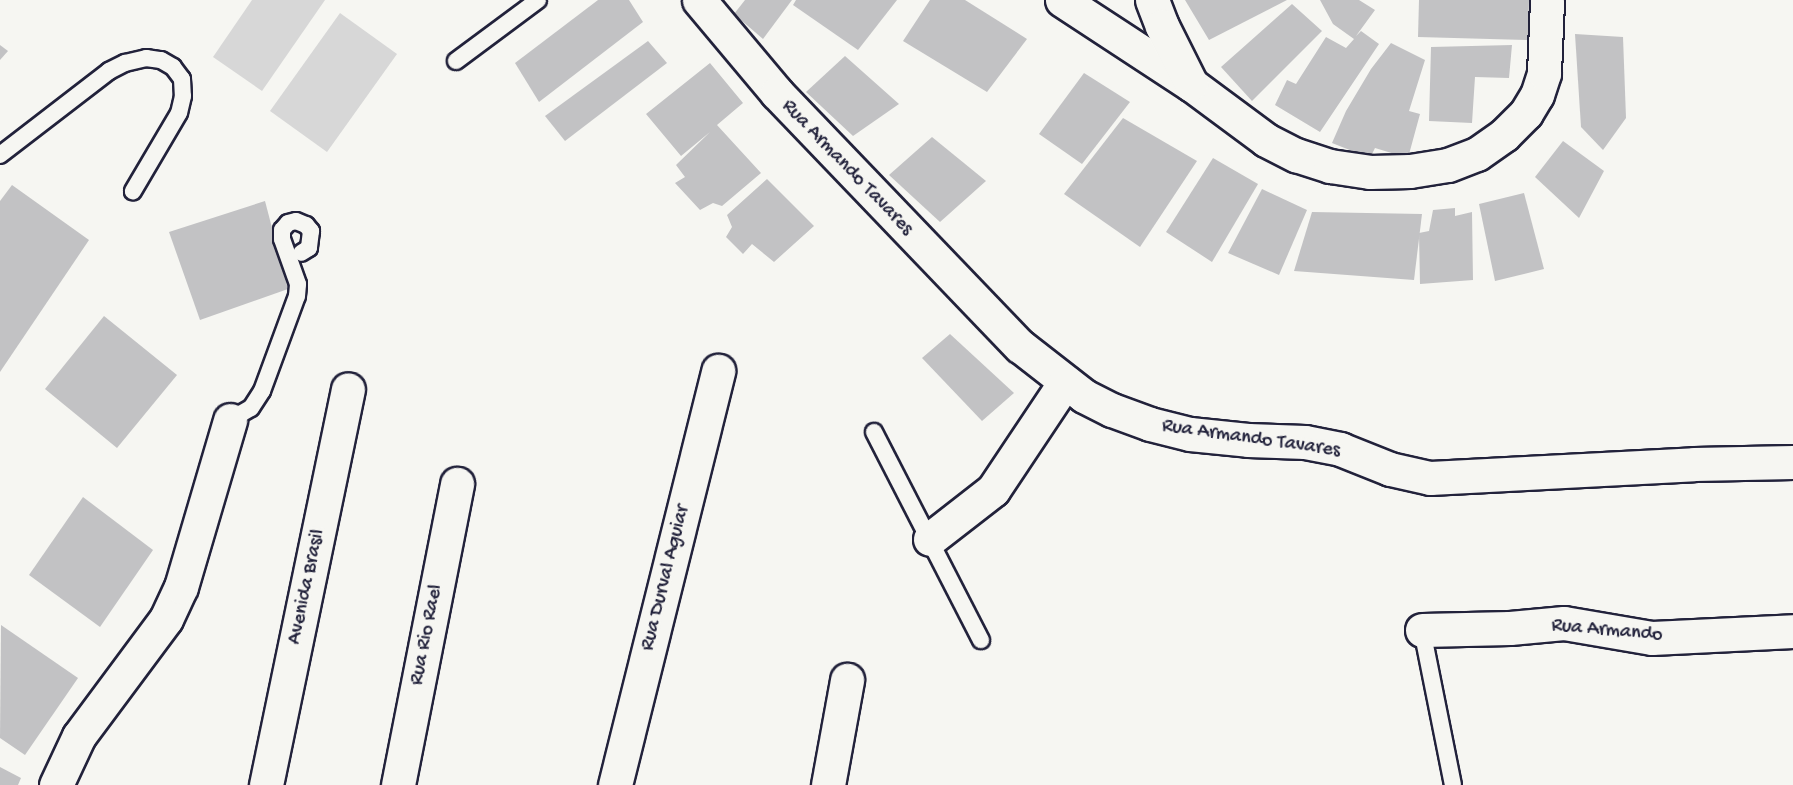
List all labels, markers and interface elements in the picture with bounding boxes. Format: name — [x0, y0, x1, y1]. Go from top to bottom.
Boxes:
street label: Rua Armando Tavares — [776, 95, 918, 241]
street label: Rua Armando Tavares — [1160, 415, 1342, 463]
street label: Rua Durval Aguiar — [636, 503, 696, 653]
street label: Avenida Brasil — [283, 527, 331, 647]
street label: Rua Rio Rael — [405, 583, 449, 687]
street label: Rua Armando — [1550, 614, 1664, 648]

